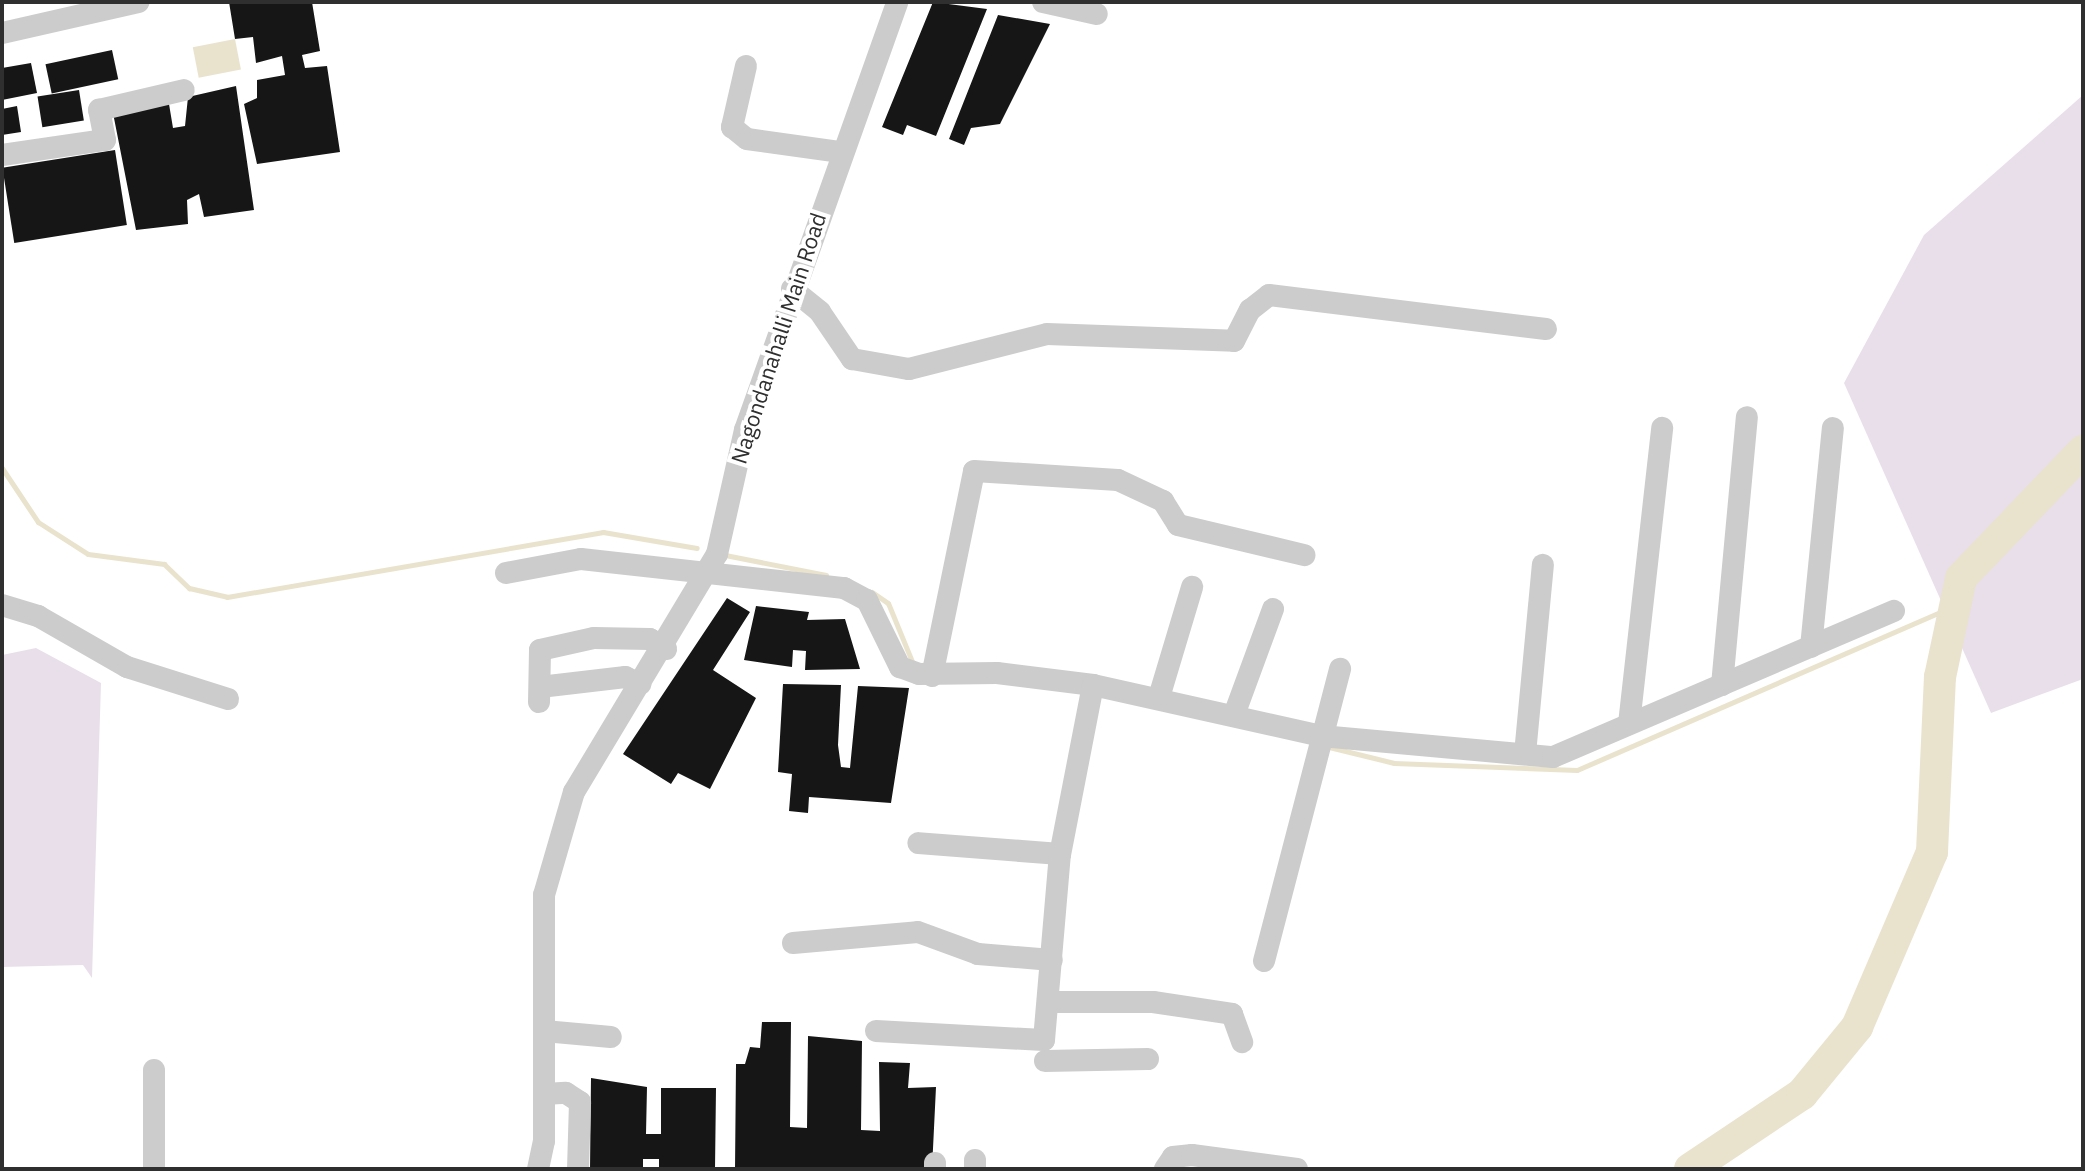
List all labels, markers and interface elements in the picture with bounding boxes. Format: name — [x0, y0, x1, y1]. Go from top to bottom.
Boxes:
street label: Nagondanahalli Main Road — [725, 209, 831, 467]

